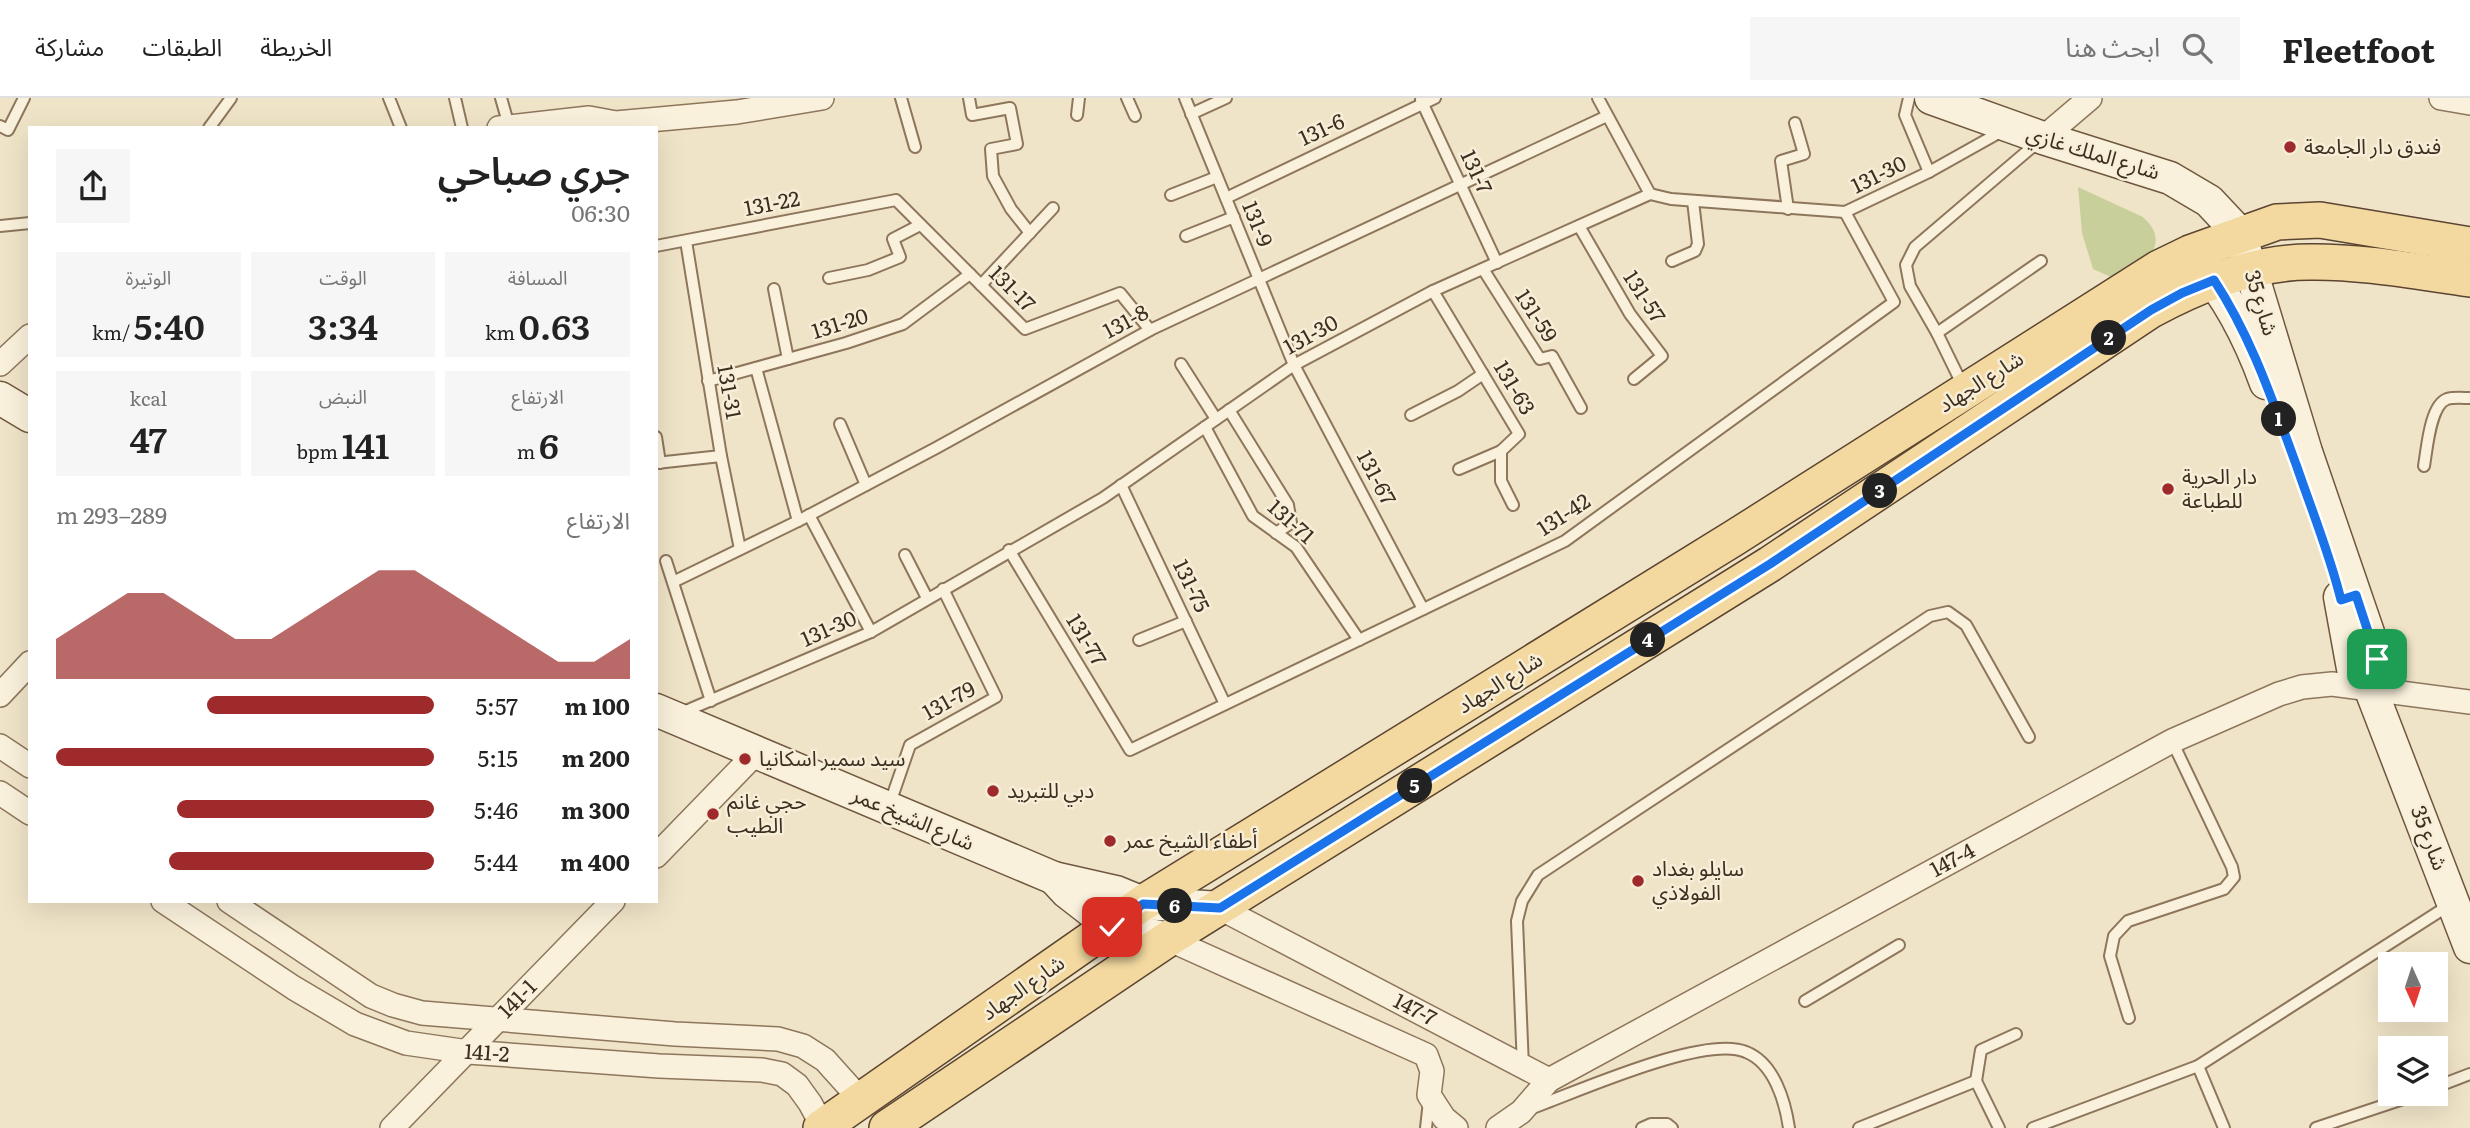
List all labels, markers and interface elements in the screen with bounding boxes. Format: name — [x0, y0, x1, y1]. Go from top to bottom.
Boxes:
search box — [1750, 17, 2240, 80]
text: Fleetfoot — [2282, 24, 2435, 73]
text: ابحث هنا — [2065, 26, 2160, 65]
text: مشاركة — [35, 28, 104, 63]
text: الطبقات — [142, 28, 222, 63]
text: الخريطة — [260, 28, 332, 63]
icon: search — [2178, 29, 2216, 67]
street label: 131-6 — [1293, 104, 1349, 152]
street label: شارع الملك غازي — [2022, 116, 2164, 188]
place label: فندق دار الجامعة — [2304, 129, 2441, 160]
marker: فندق دار الجامعة — [2282, 139, 2298, 155]
text: جري صباحي — [438, 140, 630, 197]
street label: 131-7 — [1455, 144, 1502, 198]
street label: 131-30 — [1845, 146, 1911, 199]
button: share — [56, 149, 130, 223]
street label: 131-22 — [741, 181, 802, 222]
text: 06:30 — [571, 195, 630, 229]
street label: 131-9 — [1236, 196, 1282, 251]
street label: 131-17 — [984, 257, 1044, 318]
text: الوتيرة — [126, 263, 171, 291]
text: الوقت — [319, 263, 367, 291]
text: المسافة — [508, 263, 568, 291]
street label: 131-57 — [1618, 263, 1675, 328]
street label: شارع 35 — [2237, 266, 2288, 339]
street label: 131-59 — [1509, 282, 1567, 347]
street label: 131-8 — [1097, 295, 1153, 345]
street label: 131-20 — [807, 298, 871, 345]
text: 5:40 — [134, 299, 205, 351]
text: 3:34 — [308, 299, 378, 351]
text: 0.63 — [519, 299, 590, 351]
street label: 131-30 — [1277, 305, 1343, 360]
text: /km — [92, 318, 134, 346]
text: km — [485, 318, 519, 346]
pin: 2 — [2092, 320, 2126, 356]
text: 2 — [2103, 323, 2114, 351]
street label: شارع الجهاد — [1931, 341, 2030, 420]
street label: 131-63 — [1488, 354, 1545, 420]
street label: 131-31 — [711, 362, 752, 422]
text: النبض — [319, 382, 367, 410]
text: الارتفاع — [512, 382, 564, 410]
text: kcal — [130, 384, 167, 412]
pin: 1 — [2262, 402, 2296, 436]
text: 1 — [2275, 404, 2282, 432]
text: 47 — [130, 412, 167, 464]
text: 141 — [342, 418, 389, 470]
text: 6 — [539, 418, 559, 470]
text: bpm — [297, 437, 342, 465]
text: m — [517, 437, 539, 465]
street label: 131-67 — [1351, 444, 1406, 510]
place label: دار الحرية للطباعة — [2182, 459, 2257, 514]
pin: 3 — [1862, 474, 1898, 508]
text: 3 — [1874, 476, 1885, 504]
marker: دار الحرية للطباعة — [2160, 481, 2176, 497]
street label: 131-42 — [1530, 484, 1595, 542]
street label: 131-71 — [1262, 491, 1323, 550]
text: 289–293 m — [56, 497, 167, 531]
text: الارتفاع — [567, 502, 630, 536]
street label: 131-75 — [1167, 553, 1219, 617]
street label: 131-30 — [795, 601, 861, 653]
street label: 131-77 — [1060, 607, 1116, 671]
pin: 4 — [1630, 622, 1666, 658]
text: 4 — [1642, 625, 1653, 653]
pin — [2347, 629, 2407, 689]
icon: arrive — [2358, 640, 2396, 678]
street label: شارع الجهاد — [1450, 642, 1549, 721]
street label: 131-79 — [916, 672, 980, 726]
text: 5:57 — [475, 688, 518, 722]
text: 100 m — [565, 688, 630, 722]
text: 5:15 — [478, 740, 518, 774]
text: 200 m — [562, 740, 630, 774]
place label: سيد سمير اسكانيا — [759, 741, 905, 772]
marker: سيد سمير اسكانيا — [737, 751, 753, 767]
pin: 5 — [1398, 768, 1432, 804]
text: 5 — [1409, 771, 1420, 799]
place label: دبي للتبريد — [1007, 773, 1094, 807]
street label: شارع الشيخ عمر — [846, 777, 980, 858]
marker: دبي للتبريد — [985, 783, 1001, 799]
place label: حجي غانم الطيب — [727, 784, 807, 839]
text: 5:46 — [474, 792, 518, 826]
text: 300 m — [561, 792, 630, 826]
street label: شارع 35 — [2403, 800, 2458, 875]
marker: حجي غانم الطيب — [705, 806, 721, 822]
place label: أطفاء الشيخ عمر — [1123, 823, 1257, 856]
marker: أطفاء الشيخ عمر — [1102, 833, 1118, 849]
street label: 147-4 — [1923, 833, 1980, 883]
text: 5:44 — [474, 844, 518, 878]
text: 400 m — [560, 844, 630, 878]
place label: سايلو بغداد الفولاذي — [1652, 851, 1744, 909]
marker: سايلو بغداد الفولاذي — [1630, 873, 1646, 889]
pin: 6 — [1158, 888, 1192, 924]
text: 6 — [1169, 891, 1180, 919]
pin — [1082, 897, 1142, 957]
icon: check — [1093, 908, 1131, 946]
street label: شارع الجهاد — [973, 946, 1071, 1028]
north arrow — [2378, 952, 2448, 1022]
map controls — [2378, 952, 2448, 1106]
street label: 141-1 — [489, 970, 542, 1024]
street label: 147-7 — [1389, 984, 1443, 1032]
street label: 141-2 — [463, 1034, 511, 1068]
button: layers — [2378, 1036, 2448, 1106]

